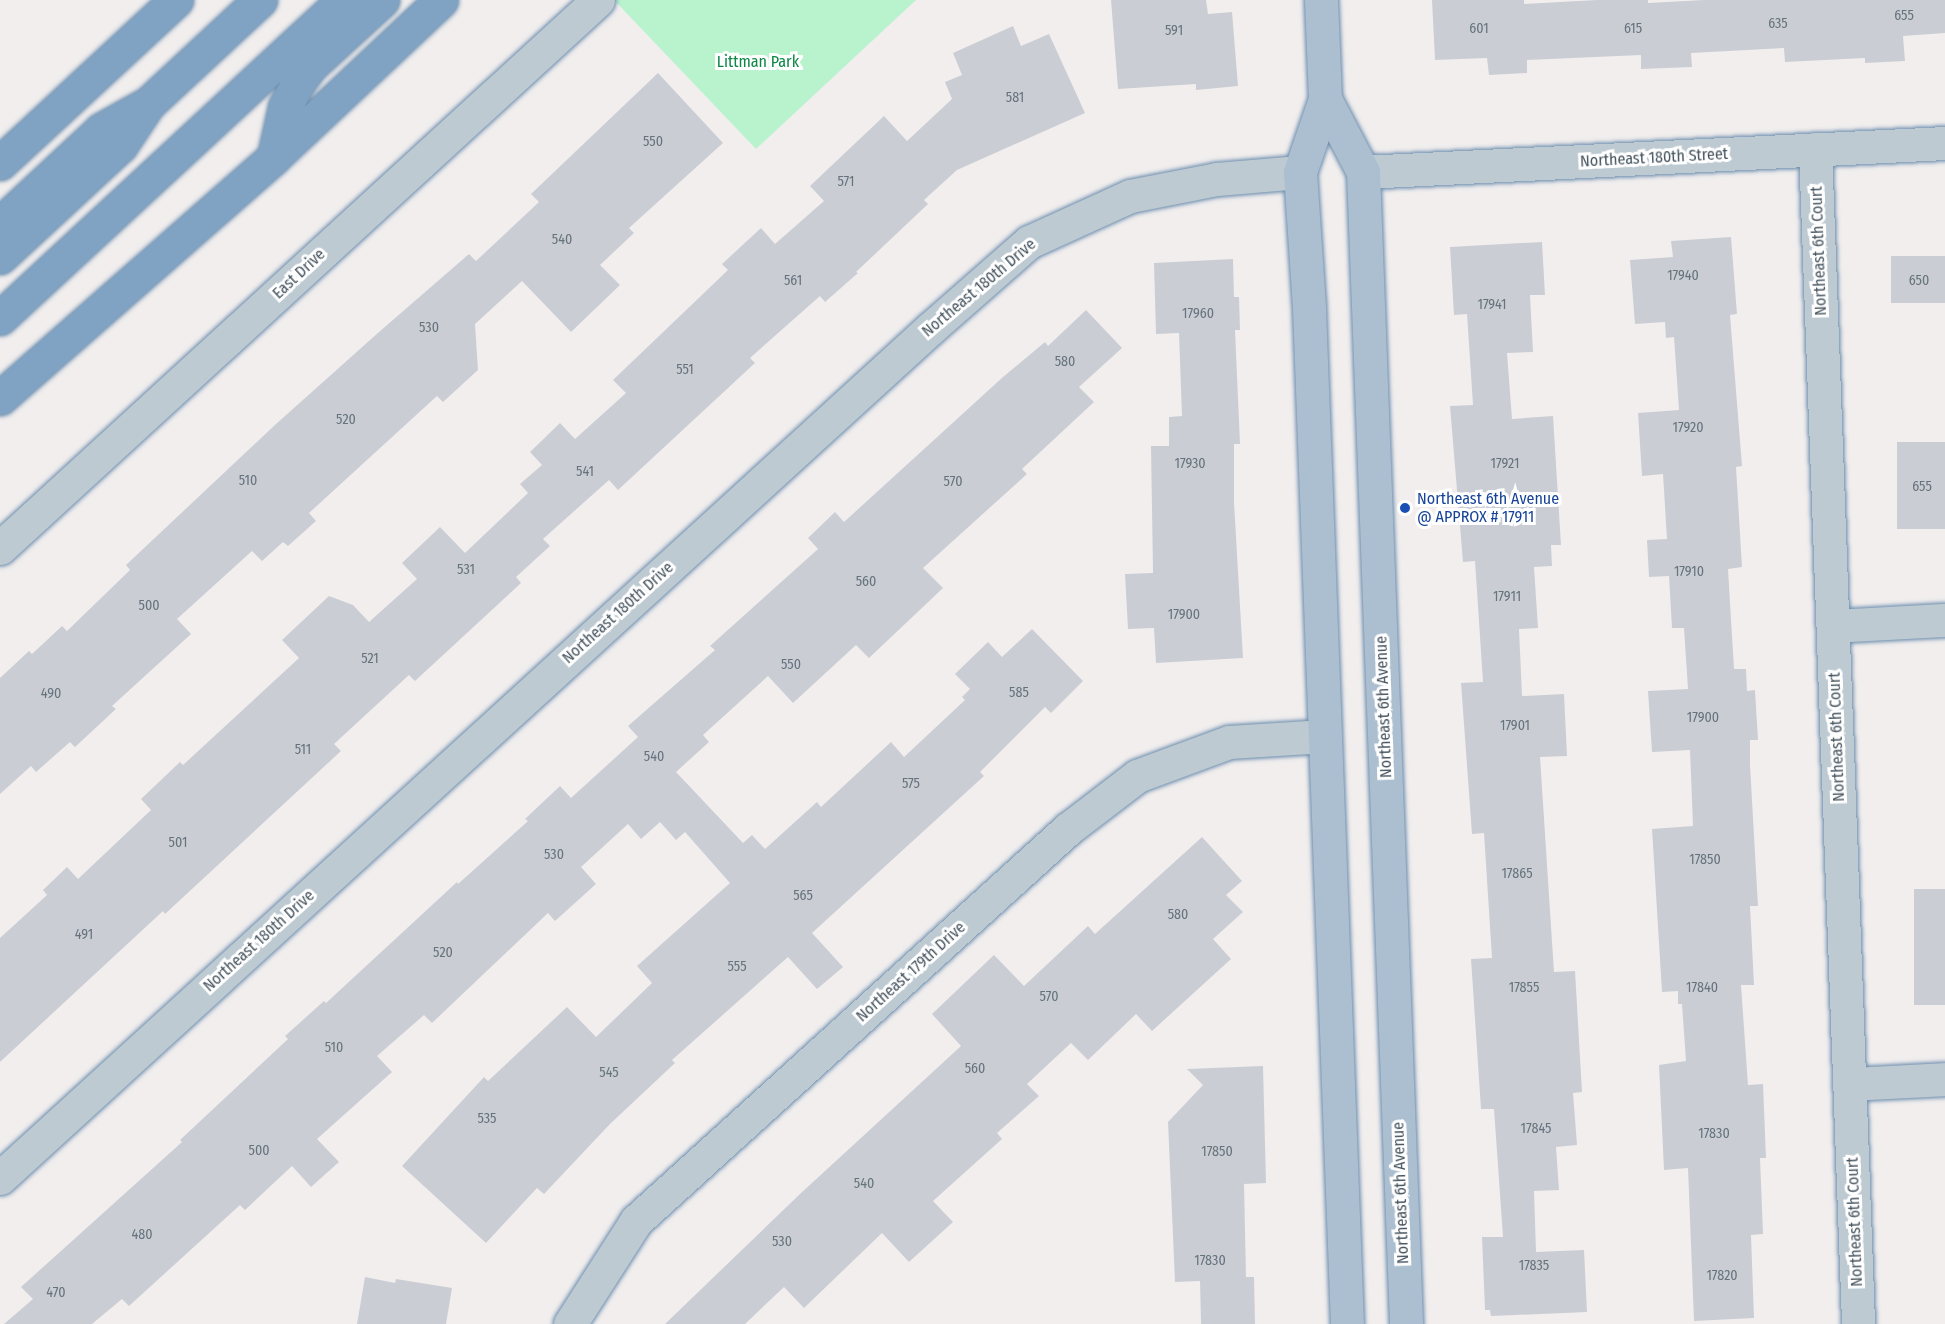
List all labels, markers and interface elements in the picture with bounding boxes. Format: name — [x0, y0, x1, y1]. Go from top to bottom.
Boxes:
house number: 655 — [1894, 8, 1914, 24]
house number: 635 — [1768, 16, 1788, 32]
house number: 601 — [1469, 21, 1489, 37]
house number: 615 — [1624, 21, 1642, 37]
house number: 591 — [1165, 23, 1183, 39]
park label: Littman Park — [717, 52, 799, 72]
house number: 581 — [1006, 90, 1024, 106]
house number: 550 — [643, 134, 663, 150]
street label: Northeast 180th Street — [1580, 145, 1728, 171]
house number: 571 — [837, 174, 855, 190]
street label: Northeast 6th Court — [1807, 186, 1831, 316]
house number: 540 — [552, 232, 572, 248]
street label: Northeast 180th Drive — [918, 235, 1040, 341]
street label: East Drive — [269, 245, 329, 303]
house number: 17940 — [1667, 268, 1699, 284]
house number: 561 — [784, 273, 802, 289]
house number: 650 — [1909, 273, 1929, 289]
house number: 17941 — [1477, 297, 1507, 313]
house number: 17960 — [1182, 306, 1214, 322]
house number: 530 — [419, 320, 439, 336]
house number: 580 — [1055, 354, 1075, 370]
house number: 551 — [676, 362, 694, 378]
house number: 520 — [336, 412, 356, 428]
house number: 17920 — [1673, 420, 1703, 436]
house number: 17930 — [1174, 456, 1206, 472]
house number: 17921 — [1491, 456, 1519, 472]
house number: 541 — [576, 464, 594, 480]
house number: 510 — [239, 473, 257, 489]
house number: 570 — [944, 474, 962, 490]
house number: 655 — [1912, 479, 1932, 495]
place label: Northeast 6th Avenue @ APPROX # 17911 — [1417, 489, 1559, 527]
marker: Northeast 6th Avenue @ APPROX # 17911 — [1398, 501, 1412, 515]
street label: Northeast 180th Drive — [559, 558, 677, 668]
house number: 531 — [457, 562, 475, 578]
house number: 17910 — [1674, 564, 1704, 580]
house number: 560 — [856, 574, 876, 590]
house number: 17911 — [1493, 589, 1521, 605]
house number: 500 — [138, 598, 160, 614]
house number: 17900 — [1168, 607, 1200, 623]
street label: Northeast 6th Avenue — [1372, 636, 1396, 778]
house number: 521 — [361, 651, 379, 667]
house number: 550 — [781, 657, 801, 673]
street label: Northeast 6th Court — [1825, 672, 1849, 802]
house number: 585 — [1009, 685, 1029, 701]
house number: 490 — [41, 686, 61, 702]
house number: 17900 — [1687, 710, 1719, 726]
house number: 17901 — [1500, 718, 1530, 734]
house number: 511 — [295, 742, 311, 758]
house number: 540 — [644, 749, 664, 765]
house number: 575 — [902, 776, 920, 792]
house number: 501 — [169, 835, 187, 851]
house number: 530 — [544, 847, 564, 863]
house number: 17850 — [1689, 852, 1721, 868]
house number: 17865 — [1501, 866, 1533, 882]
street label: Northeast 180th Drive — [200, 886, 318, 996]
house number: 565 — [793, 888, 813, 904]
house number: 580 — [1168, 907, 1188, 923]
street label: Northeast 179th Drive — [852, 918, 970, 1026]
house number: 491 — [75, 927, 93, 943]
house number: 520 — [433, 945, 453, 961]
house number: 555 — [727, 959, 747, 975]
house number: 17855 — [1509, 980, 1539, 996]
house number: 17840 — [1686, 980, 1718, 996]
house number: 570 — [1040, 989, 1058, 1005]
house number: 510 — [325, 1040, 343, 1056]
house number: 560 — [965, 1061, 985, 1077]
house number: 545 — [599, 1065, 619, 1081]
house number: 535 — [477, 1111, 497, 1127]
house number: 17845 — [1521, 1121, 1551, 1137]
street label: Northeast 6th Avenue — [1389, 1122, 1413, 1264]
house number: 17830 — [1698, 1126, 1730, 1142]
house number: 500 — [248, 1143, 270, 1159]
house number: 17850 — [1201, 1144, 1233, 1160]
street label: Northeast 6th Court — [1843, 1157, 1867, 1287]
house number: 540 — [854, 1176, 874, 1192]
house number: 480 — [131, 1227, 153, 1243]
house number: 530 — [772, 1234, 792, 1250]
house number: 17830 — [1194, 1253, 1226, 1269]
house number: 17835 — [1519, 1258, 1549, 1274]
house number: 17820 — [1706, 1268, 1738, 1284]
house number: 470 — [46, 1285, 66, 1301]

